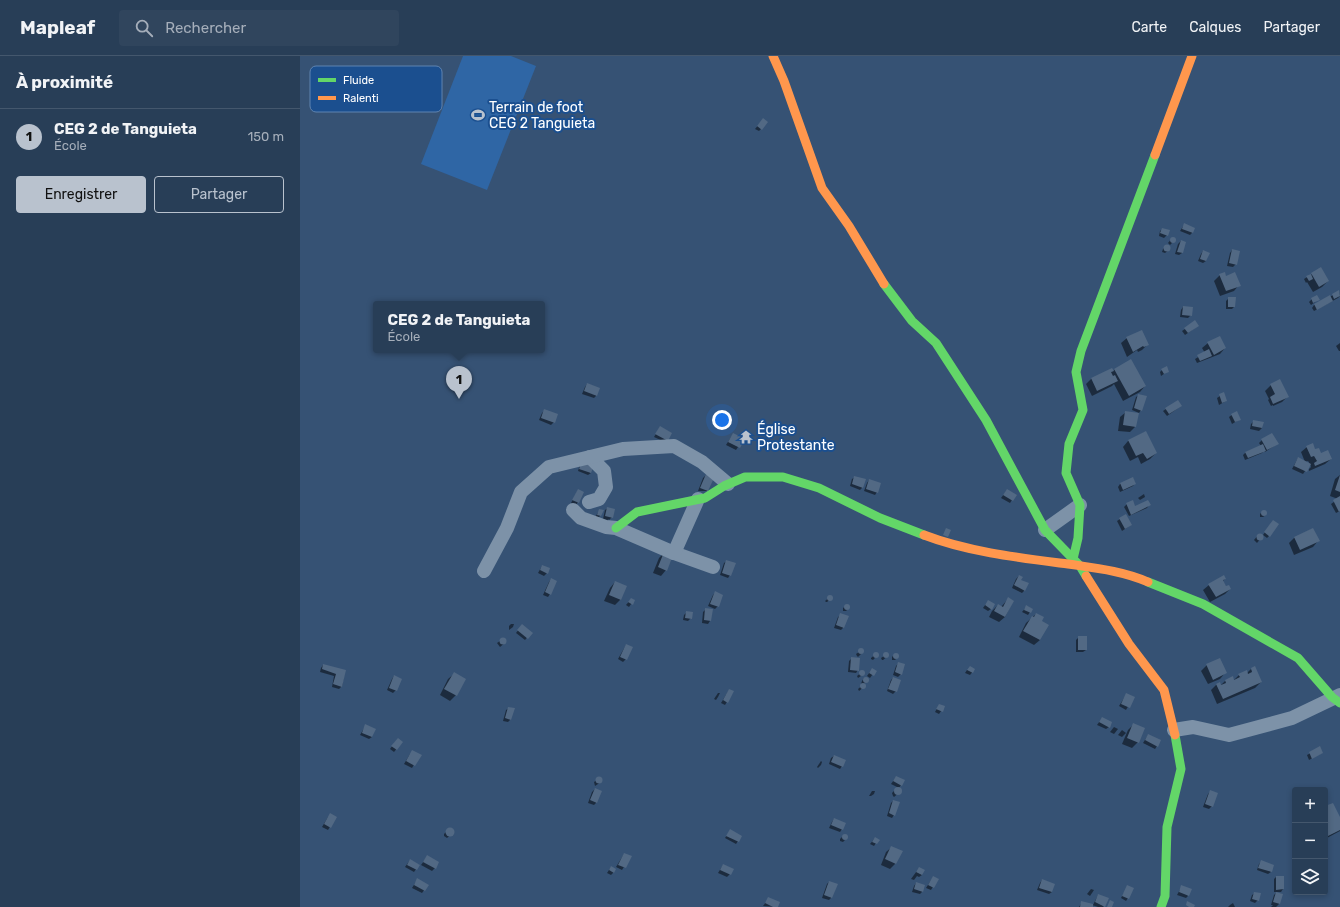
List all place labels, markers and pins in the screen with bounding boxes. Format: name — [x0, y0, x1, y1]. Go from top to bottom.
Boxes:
place label: Terrain de foot CEG 2 Tanguieta — [489, 99, 595, 132]
sports icon: Terrain de foot CEG 2 Tanguieta — [470, 107, 486, 123]
pin: 1 — [446, 366, 472, 399]
place label: Église Protestante — [757, 420, 835, 454]
temple icon: Église Protestante — [738, 429, 754, 445]

